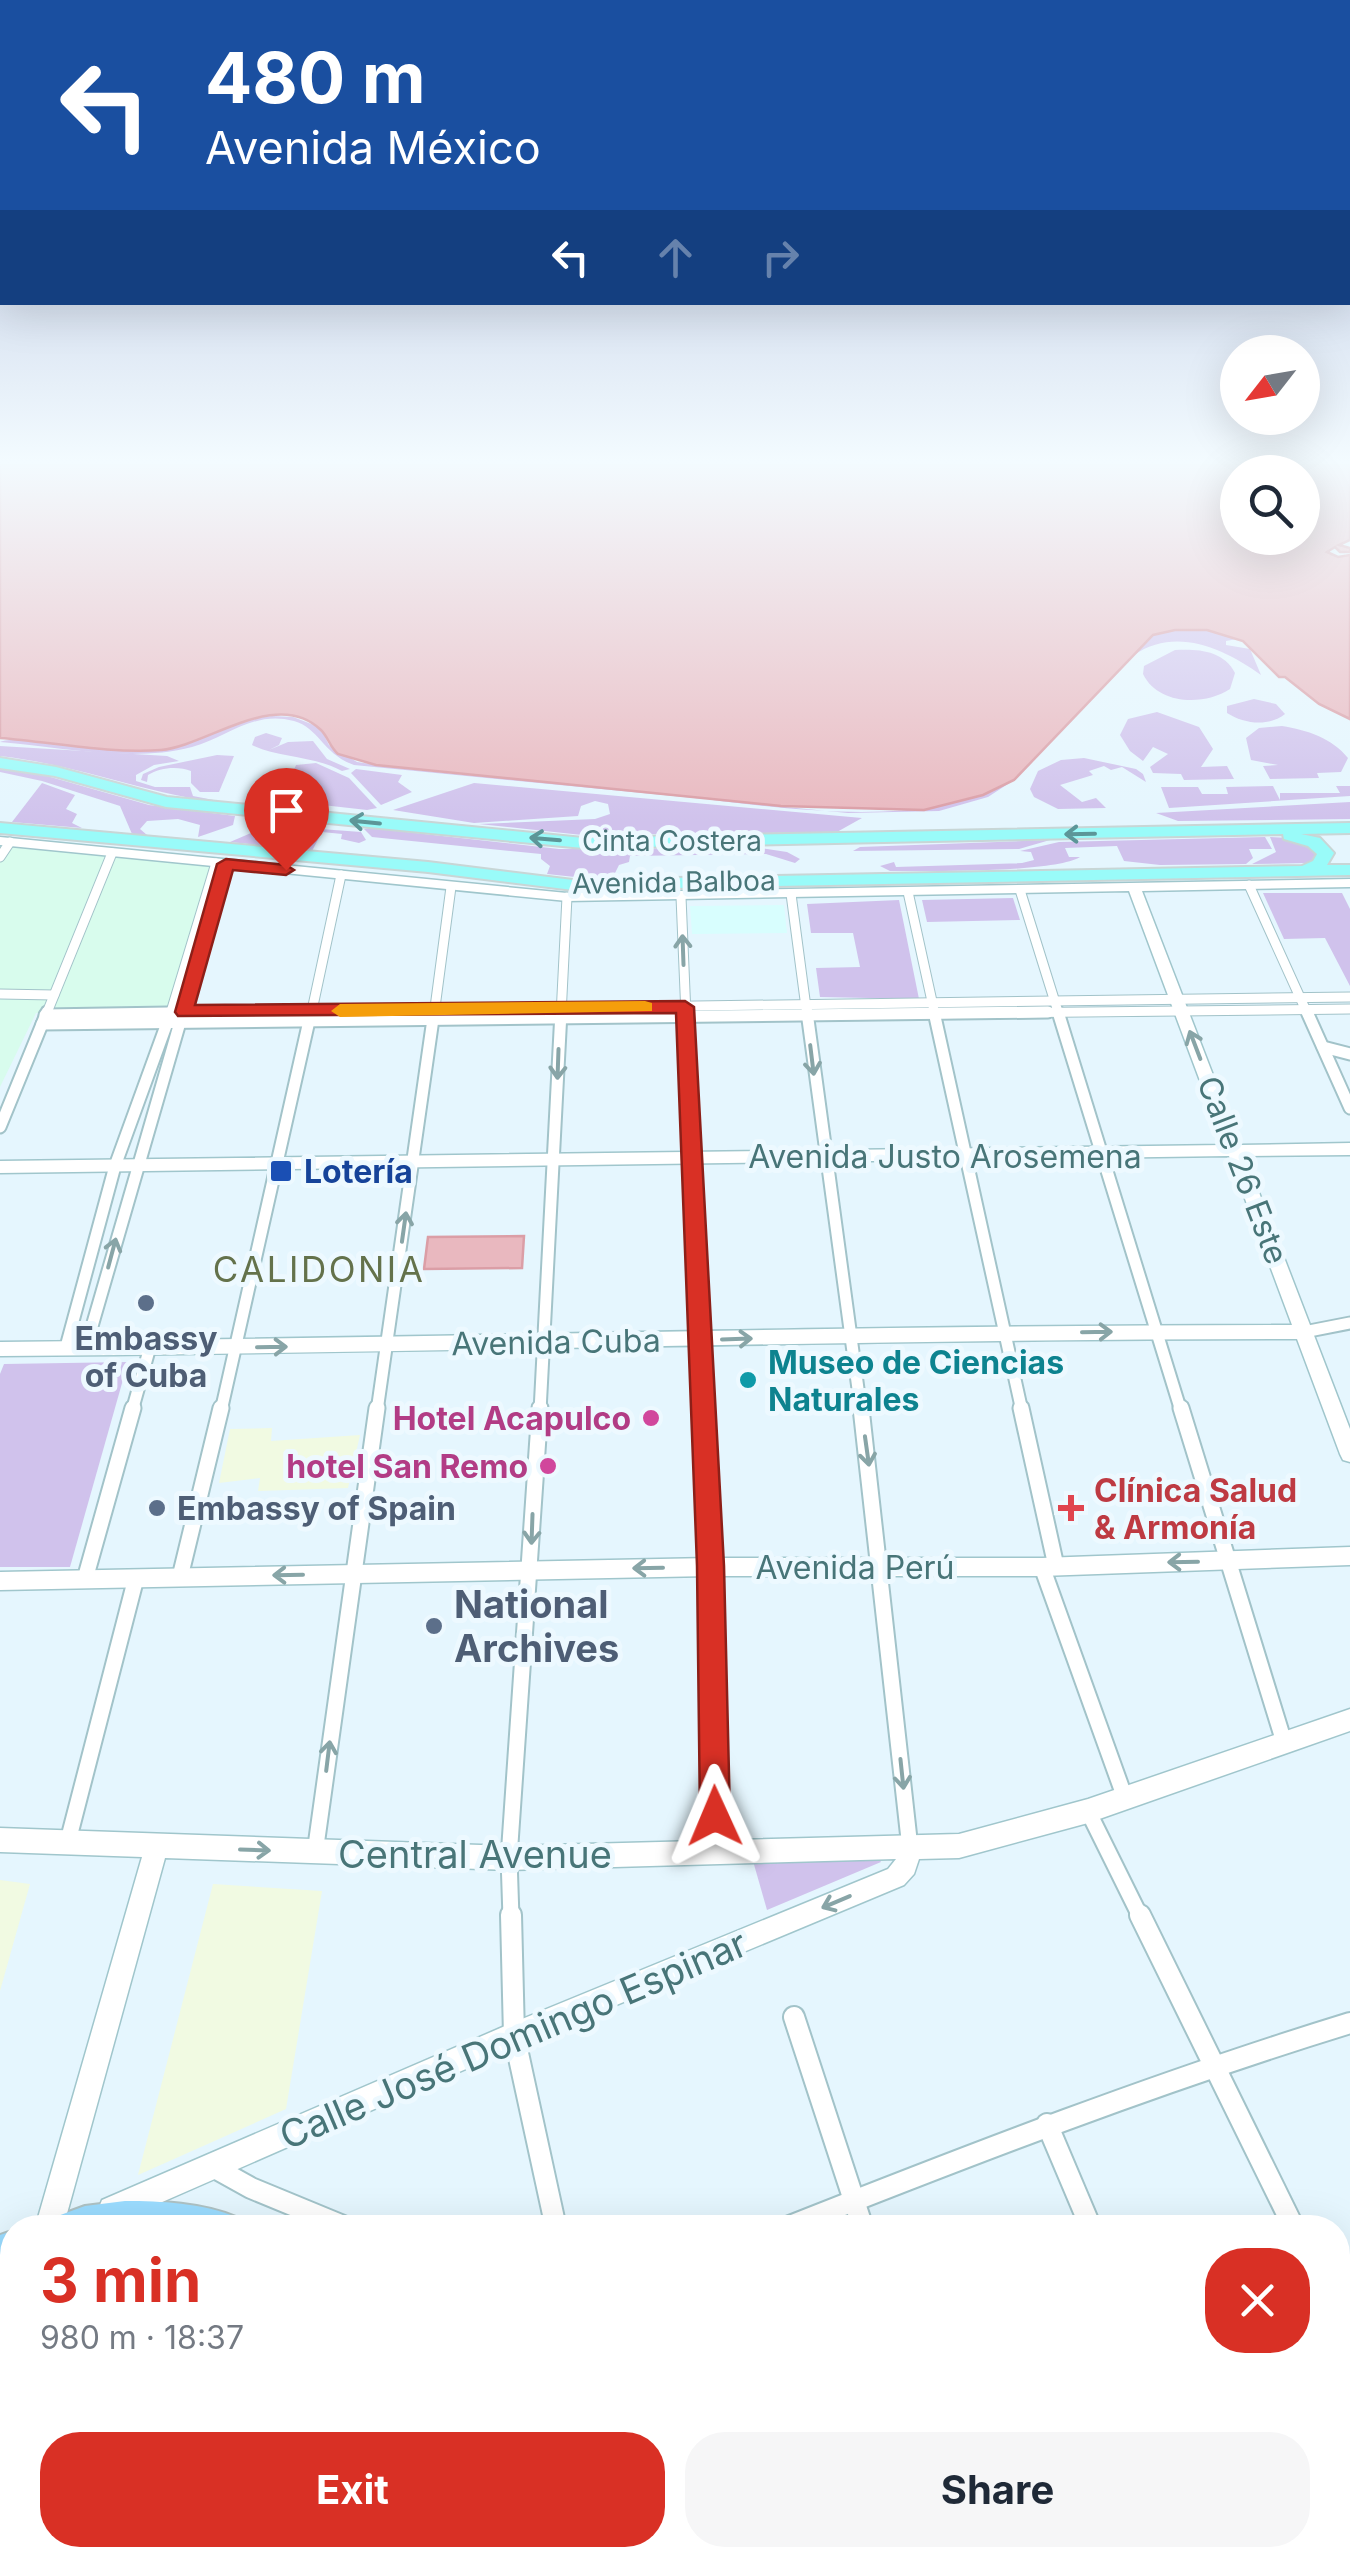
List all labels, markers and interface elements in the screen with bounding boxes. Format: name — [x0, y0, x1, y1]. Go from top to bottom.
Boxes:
text: 480 m — [205, 35, 426, 120]
icon: left — [40, 40, 170, 170]
text: Avenida México — [205, 120, 541, 175]
icon: left — [543, 230, 598, 285]
icon: ahead — [648, 230, 703, 285]
icon: right — [753, 230, 808, 285]
north arrow — [1220, 335, 1320, 435]
map controls — [1220, 335, 1320, 555]
button: search — [1220, 455, 1320, 555]
pin — [244, 768, 329, 871]
icon: arrive — [259, 783, 314, 838]
one-way arrow — [349, 812, 381, 831]
street label: Cinta Costera — [582, 824, 762, 858]
one-way arrow — [1064, 824, 1096, 844]
one-way arrow — [530, 830, 562, 849]
street label: Avenida Balboa — [572, 863, 776, 901]
one-way arrow — [673, 935, 692, 967]
one-way arrow — [1184, 1030, 1202, 1060]
one-way arrow — [804, 1043, 822, 1076]
one-way arrow — [548, 1048, 567, 1080]
street label: Calle 26 Este — [1189, 1071, 1297, 1269]
street label: Avenida Justo Arosemena — [748, 1137, 1142, 1176]
place label: Lotería — [304, 1152, 413, 1191]
marker: Lotería — [268, 1158, 294, 1184]
one-way arrow — [395, 1211, 413, 1243]
one-way arrow — [104, 1238, 122, 1270]
district label: CALIDONIA — [213, 1248, 425, 1290]
marker: Embassy of Cuba — [135, 1292, 157, 1314]
place label: Embassy of Cuba — [75, 1319, 217, 1395]
street label: Avenida Cuba — [451, 1321, 661, 1363]
one-way arrow — [1081, 1322, 1113, 1341]
one-way arrow — [721, 1329, 753, 1348]
one-way arrow — [256, 1338, 288, 1356]
place label: Museo de Ciencias Naturales — [768, 1343, 1064, 1419]
marker: Museo de Ciencias Naturales — [737, 1369, 759, 1391]
place label: Hotel Acapulco — [393, 1399, 631, 1438]
marker: Hotel Acapulco — [640, 1407, 662, 1429]
one-way arrow — [859, 1435, 877, 1467]
place label: hotel San Remo — [286, 1447, 528, 1486]
marker: hotel San Remo — [537, 1455, 559, 1477]
place label: Clínica Salud & Armonía — [1094, 1471, 1297, 1547]
place label: Embassy of Spain — [177, 1489, 456, 1528]
marker: Clínica Salud & Armonía — [1058, 1495, 1084, 1521]
marker: Embassy of Spain — [146, 1497, 168, 1519]
one-way arrow — [523, 1512, 542, 1544]
street label: Avenida Perú — [755, 1548, 955, 1587]
one-way arrow — [1167, 1552, 1200, 1572]
one-way arrow — [632, 1559, 664, 1578]
one-way arrow — [272, 1566, 304, 1585]
place label: National Archives — [454, 1581, 619, 1671]
marker: National Archives — [423, 1615, 445, 1637]
one-way arrow — [319, 1741, 337, 1773]
one-way arrow — [893, 1758, 912, 1790]
position arrow — [663, 1764, 767, 1868]
street label: Central Avenue — [338, 1831, 612, 1877]
one-way arrow — [238, 1841, 270, 1860]
one-way arrow — [822, 1894, 852, 1912]
street label: Calle José Domingo Espinar — [272, 1920, 754, 2158]
text: 3 min — [40, 2244, 201, 2316]
button: close — [1205, 2248, 1310, 2353]
text: 980 m · 18:37 — [40, 2318, 244, 2357]
button: Exit — [40, 2432, 665, 2547]
button: Share — [685, 2432, 1310, 2547]

